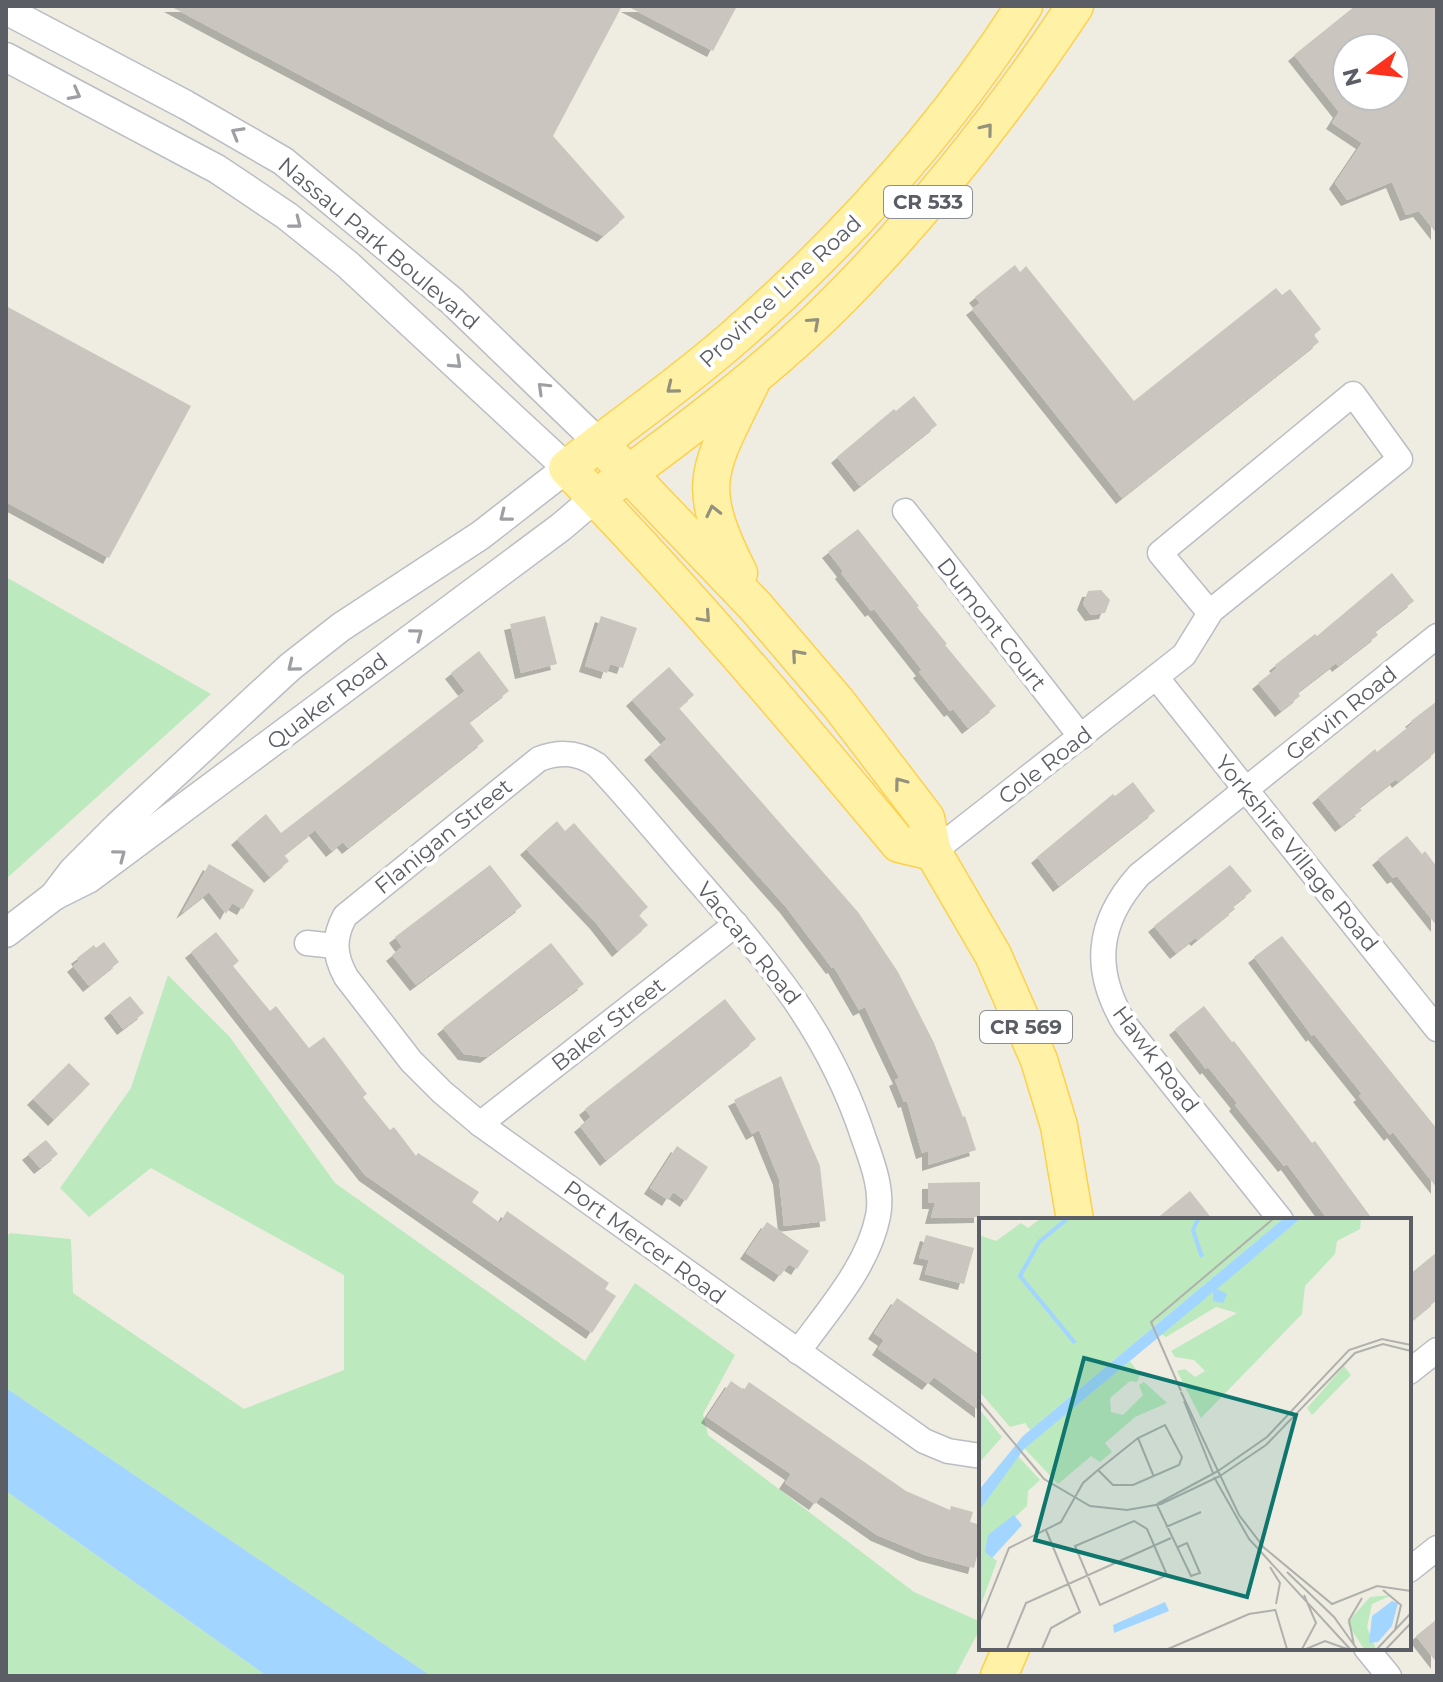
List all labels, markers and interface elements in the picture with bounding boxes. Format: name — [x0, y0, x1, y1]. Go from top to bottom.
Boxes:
north arrow — [1331, 32, 1411, 112]
text: N — [1337, 65, 1368, 89]
one-way arrow — [67, 84, 81, 99]
one-way arrow — [977, 124, 992, 138]
one-way arrow — [231, 127, 246, 143]
street label: Nassau Park Boulevard — [273, 151, 485, 335]
road number: CR 533 — [884, 186, 972, 218]
street label: Province Line Road — [694, 209, 867, 373]
one-way arrow — [287, 214, 302, 228]
one-way arrow — [804, 318, 819, 332]
one-way arrow — [447, 354, 462, 368]
one-way arrow — [666, 379, 681, 393]
one-way arrow — [538, 383, 552, 397]
one-way arrow — [705, 505, 722, 518]
one-way arrow — [499, 507, 514, 521]
street label: Dumont Court — [931, 552, 1052, 696]
one-way arrow — [696, 608, 711, 622]
one-way arrow — [408, 630, 423, 644]
street label: Quaker Road — [262, 647, 393, 756]
one-way arrow — [792, 650, 807, 665]
one-way arrow — [287, 656, 302, 670]
street label: Gervin Road — [1280, 660, 1402, 767]
street label: Cole Road — [993, 720, 1098, 810]
street label: Yorkshire Village Road — [1209, 750, 1384, 957]
street label: Flanigan Street — [369, 773, 517, 900]
one-way arrow — [895, 777, 909, 792]
one-way arrow — [112, 850, 126, 865]
street label: Vaccaro Road — [691, 876, 806, 1010]
street label: Baker Street — [546, 972, 671, 1077]
street label: Hawk Road — [1107, 1001, 1204, 1118]
road number: CR 569 — [980, 1011, 1072, 1043]
street label: Port Mercer Road — [558, 1175, 731, 1310]
inset map — [979, 1218, 1411, 1650]

